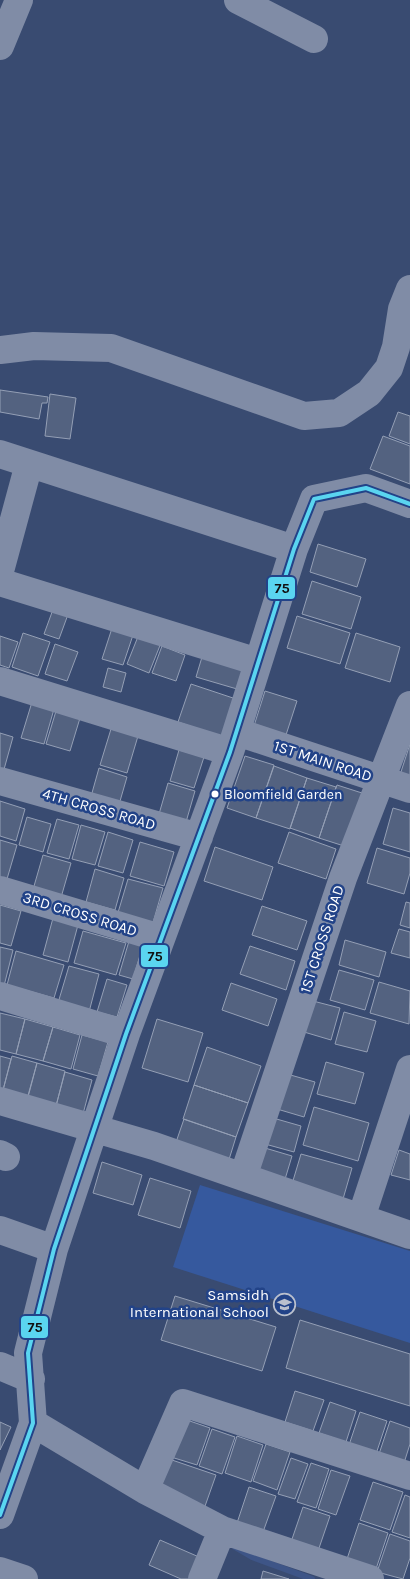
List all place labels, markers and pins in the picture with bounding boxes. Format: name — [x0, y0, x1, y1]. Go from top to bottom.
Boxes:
place label: Bloomfield Garden — [224, 786, 342, 803]
marker: Bloomfield Garden — [210, 789, 220, 799]
place label: Samsidh International School — [130, 1286, 269, 1321]
school or university icon: Samsidh International School — [273, 1292, 297, 1316]

